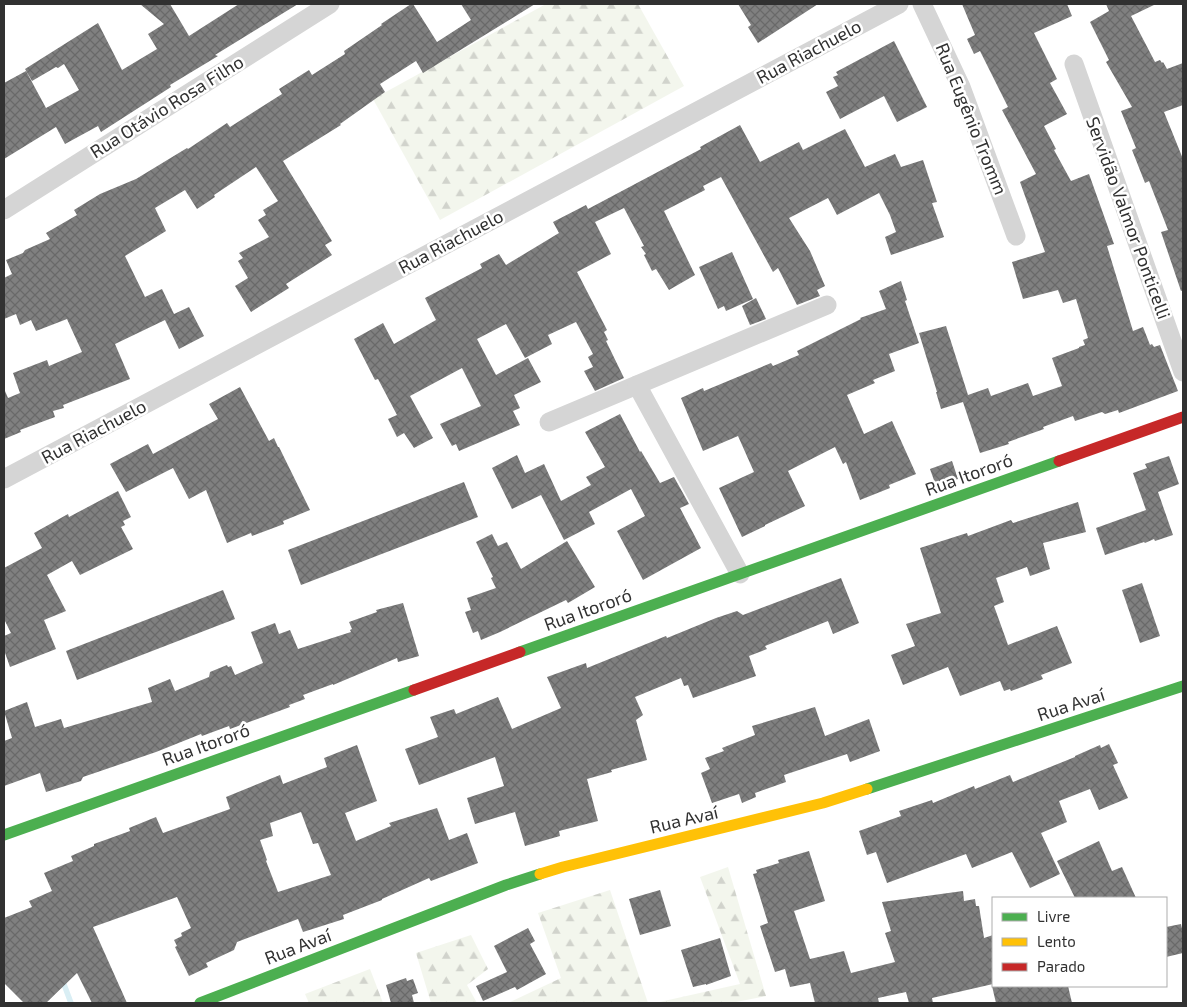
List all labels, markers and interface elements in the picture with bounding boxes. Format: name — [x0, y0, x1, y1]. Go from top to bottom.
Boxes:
street label: Rua Riachuelo — [752, 14, 865, 88]
street label: Rua Eugênio Tromm — [931, 40, 1012, 198]
street label: Rua Otávio Rosa Filho — [86, 50, 247, 162]
street label: Servidão Valmor Ponticelli — [1082, 114, 1176, 322]
street label: Rua Riachuelo — [394, 204, 507, 278]
street label: Rua Riachuelo — [37, 394, 150, 468]
street label: Rua Itororó — [922, 448, 1015, 500]
street label: Rua Itororó — [541, 583, 634, 635]
street label: Rua Avaí — [1034, 683, 1108, 725]
street label: Rua Itororó — [159, 718, 252, 770]
street label: Rua Avaí — [647, 800, 721, 838]
legend — [992, 897, 1167, 987]
text: Livre — [1037, 907, 1070, 925]
street label: Rua Avaí — [261, 923, 335, 969]
text: Lento — [1037, 932, 1076, 950]
text: Parado — [1037, 957, 1085, 975]

